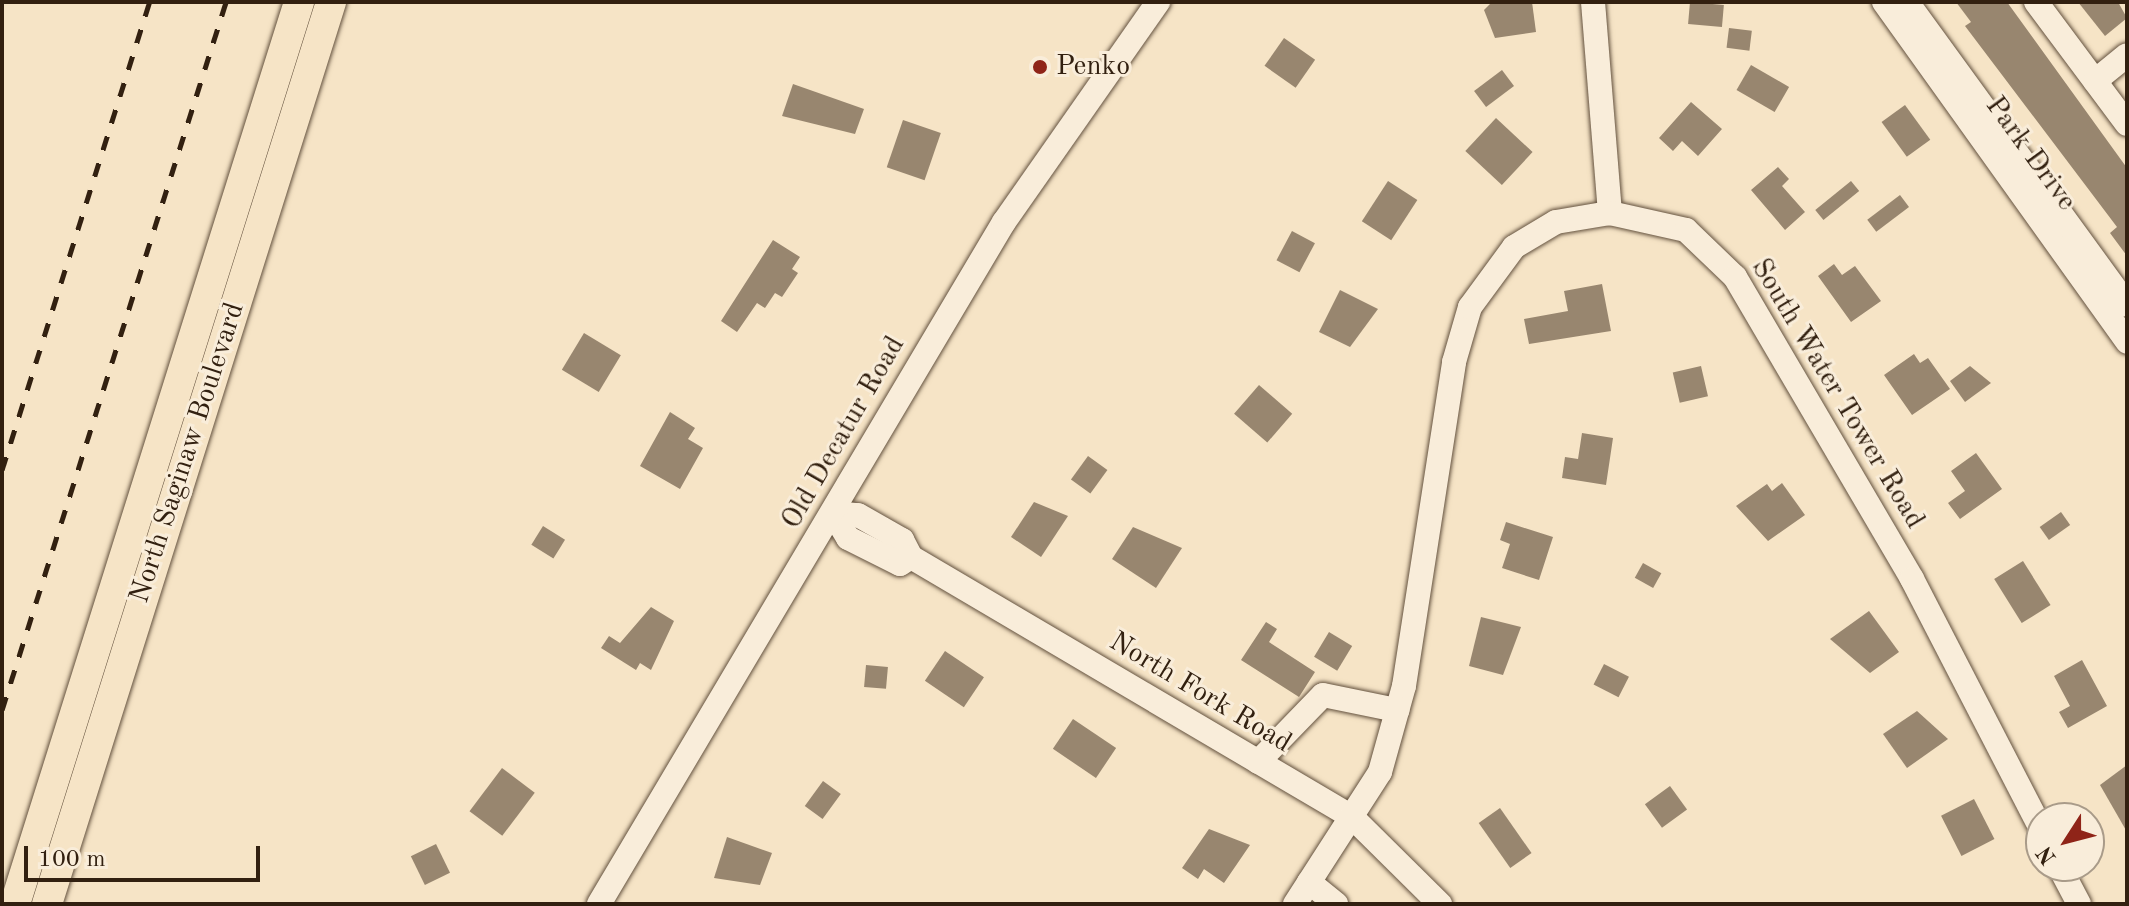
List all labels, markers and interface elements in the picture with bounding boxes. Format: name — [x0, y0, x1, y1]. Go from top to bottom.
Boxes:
place label: Penko — [1056, 50, 1130, 84]
marker: Penko — [1031, 58, 1049, 76]
street label: Park Drive — [1977, 90, 2083, 218]
street label: South Water Tower Road — [1743, 253, 1931, 535]
street label: North Saginaw Boulevard — [124, 298, 252, 608]
street label: Old Decatur Road — [775, 331, 913, 535]
street label: North Fork Road — [1103, 625, 1297, 761]
north arrow — [2025, 802, 2105, 882]
scale bar — [28, 830, 264, 880]
text: N — [2033, 842, 2061, 868]
text: 100 m — [38, 848, 106, 872]

